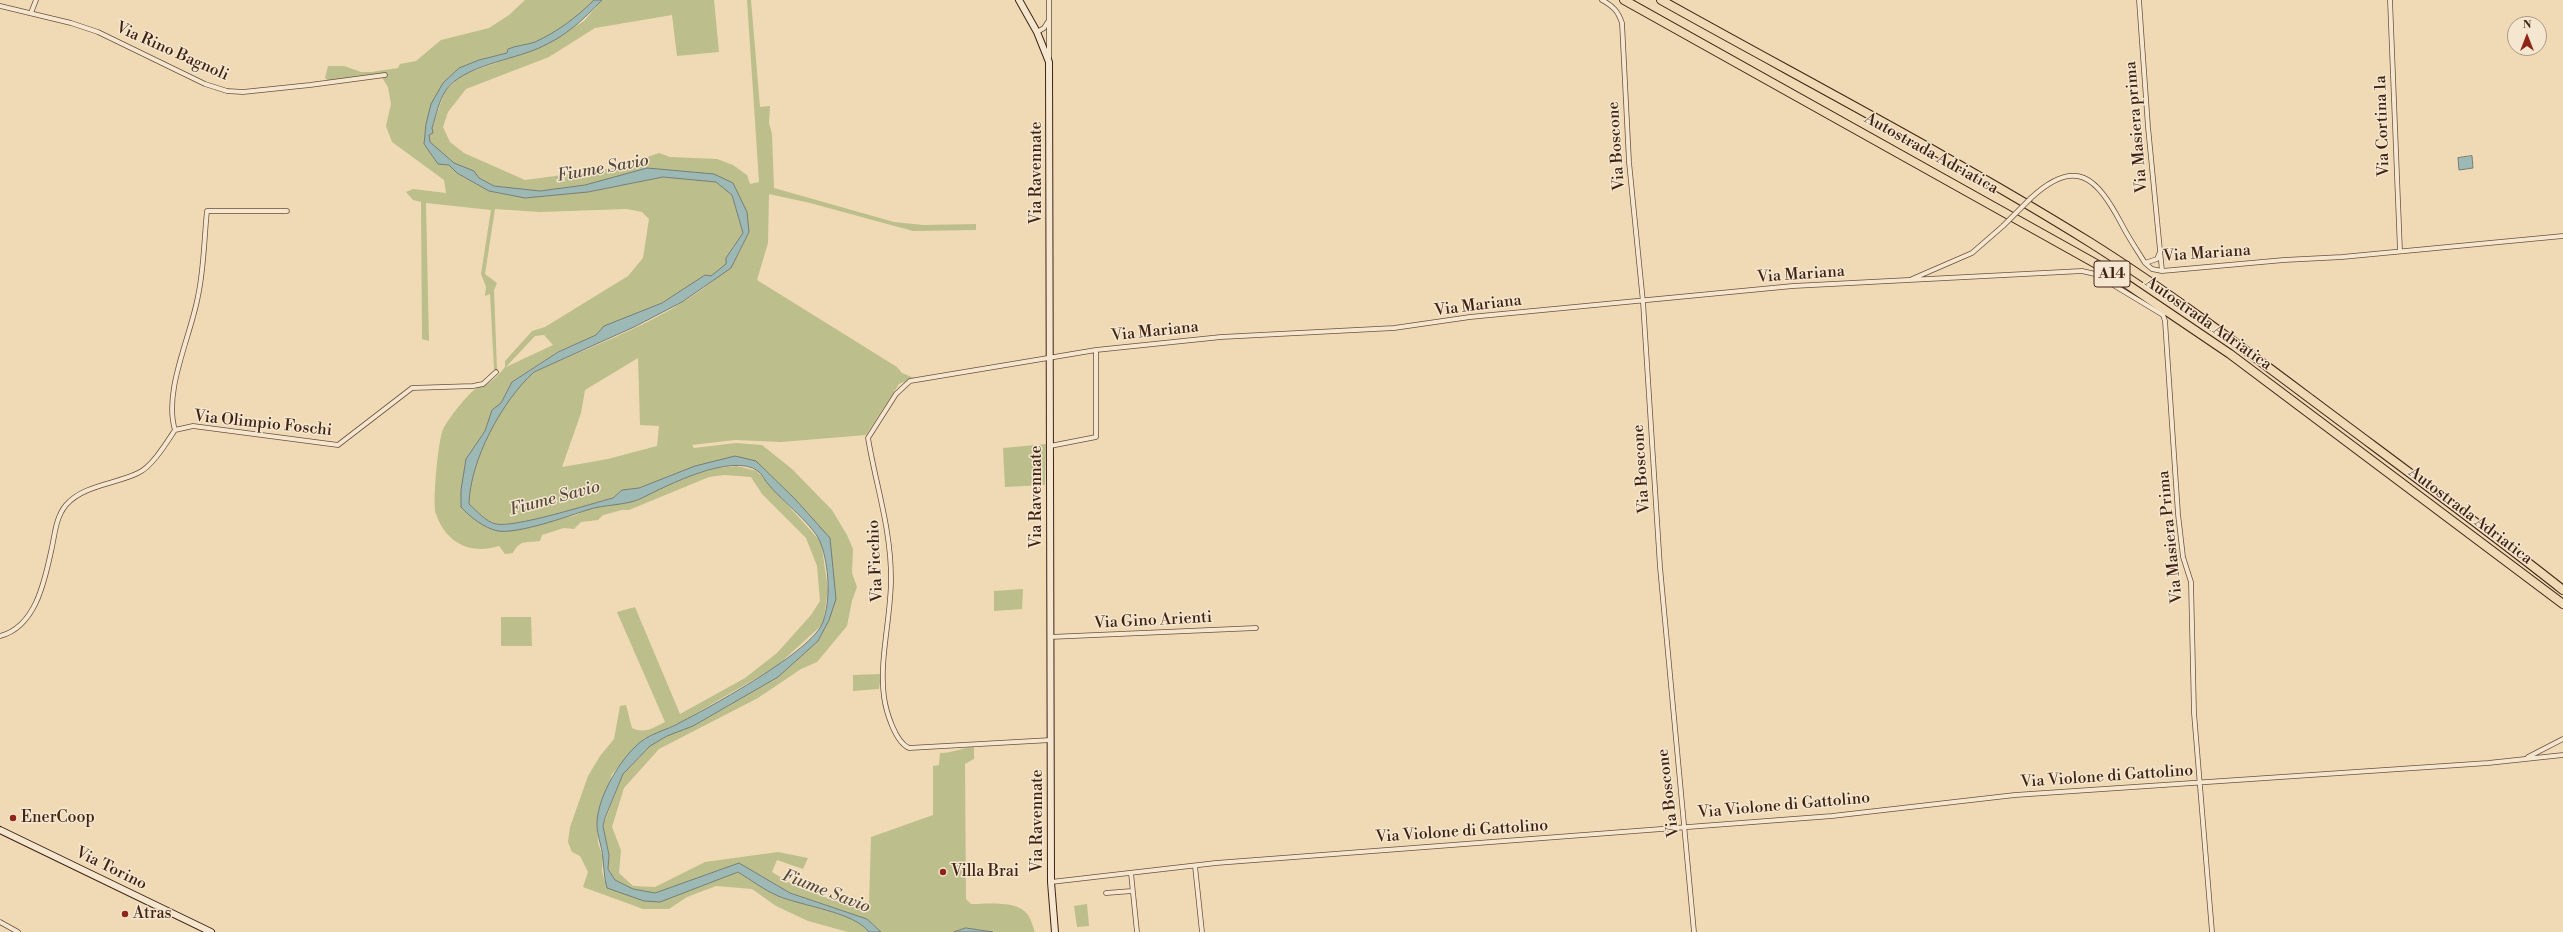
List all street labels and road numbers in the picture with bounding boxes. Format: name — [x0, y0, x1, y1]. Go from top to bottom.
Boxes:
street label: Via Rino Bagnoli — [113, 19, 231, 85]
street label: Via Masiera prima — [2122, 60, 2152, 194]
street label: Via Cortina 1a — [2372, 75, 2394, 177]
street label: Via Boscone — [1604, 101, 1630, 191]
street label: Autostrada Adriatica — [1861, 109, 2001, 199]
street label: Via Ravennate — [1027, 121, 1047, 225]
street label: Via Mariana — [2163, 241, 2251, 267]
road number: A14 — [2094, 261, 2130, 287]
street label: Via Mariana — [1757, 262, 1845, 288]
street label: Autostrada Adriatica — [2141, 273, 2275, 375]
street label: Via Mariana — [1433, 291, 1523, 321]
street label: Via Mariana — [1110, 318, 1200, 346]
street label: Via Olimpio Foschi — [193, 407, 333, 441]
street label: Via Boscone — [1629, 424, 1655, 514]
street label: Via Ravennate — [1027, 445, 1047, 549]
street label: Autostrada Adriatica — [2404, 463, 2536, 569]
street label: Via Masiera Prima — [2154, 470, 2188, 604]
street label: Via Ficchio — [864, 519, 888, 603]
street label: Via Gino Arienti — [1094, 608, 1212, 634]
street label: Via Boscone — [1654, 748, 1684, 838]
street label: Via Violone di Gattolino — [2020, 761, 2194, 793]
street label: Via Ravennate — [1028, 769, 1048, 873]
street label: Via Violone di Gattolino — [1697, 789, 1871, 823]
street label: Via Violone di Gattolino — [1375, 816, 1549, 848]
street label: Via Torino — [72, 843, 150, 895]

